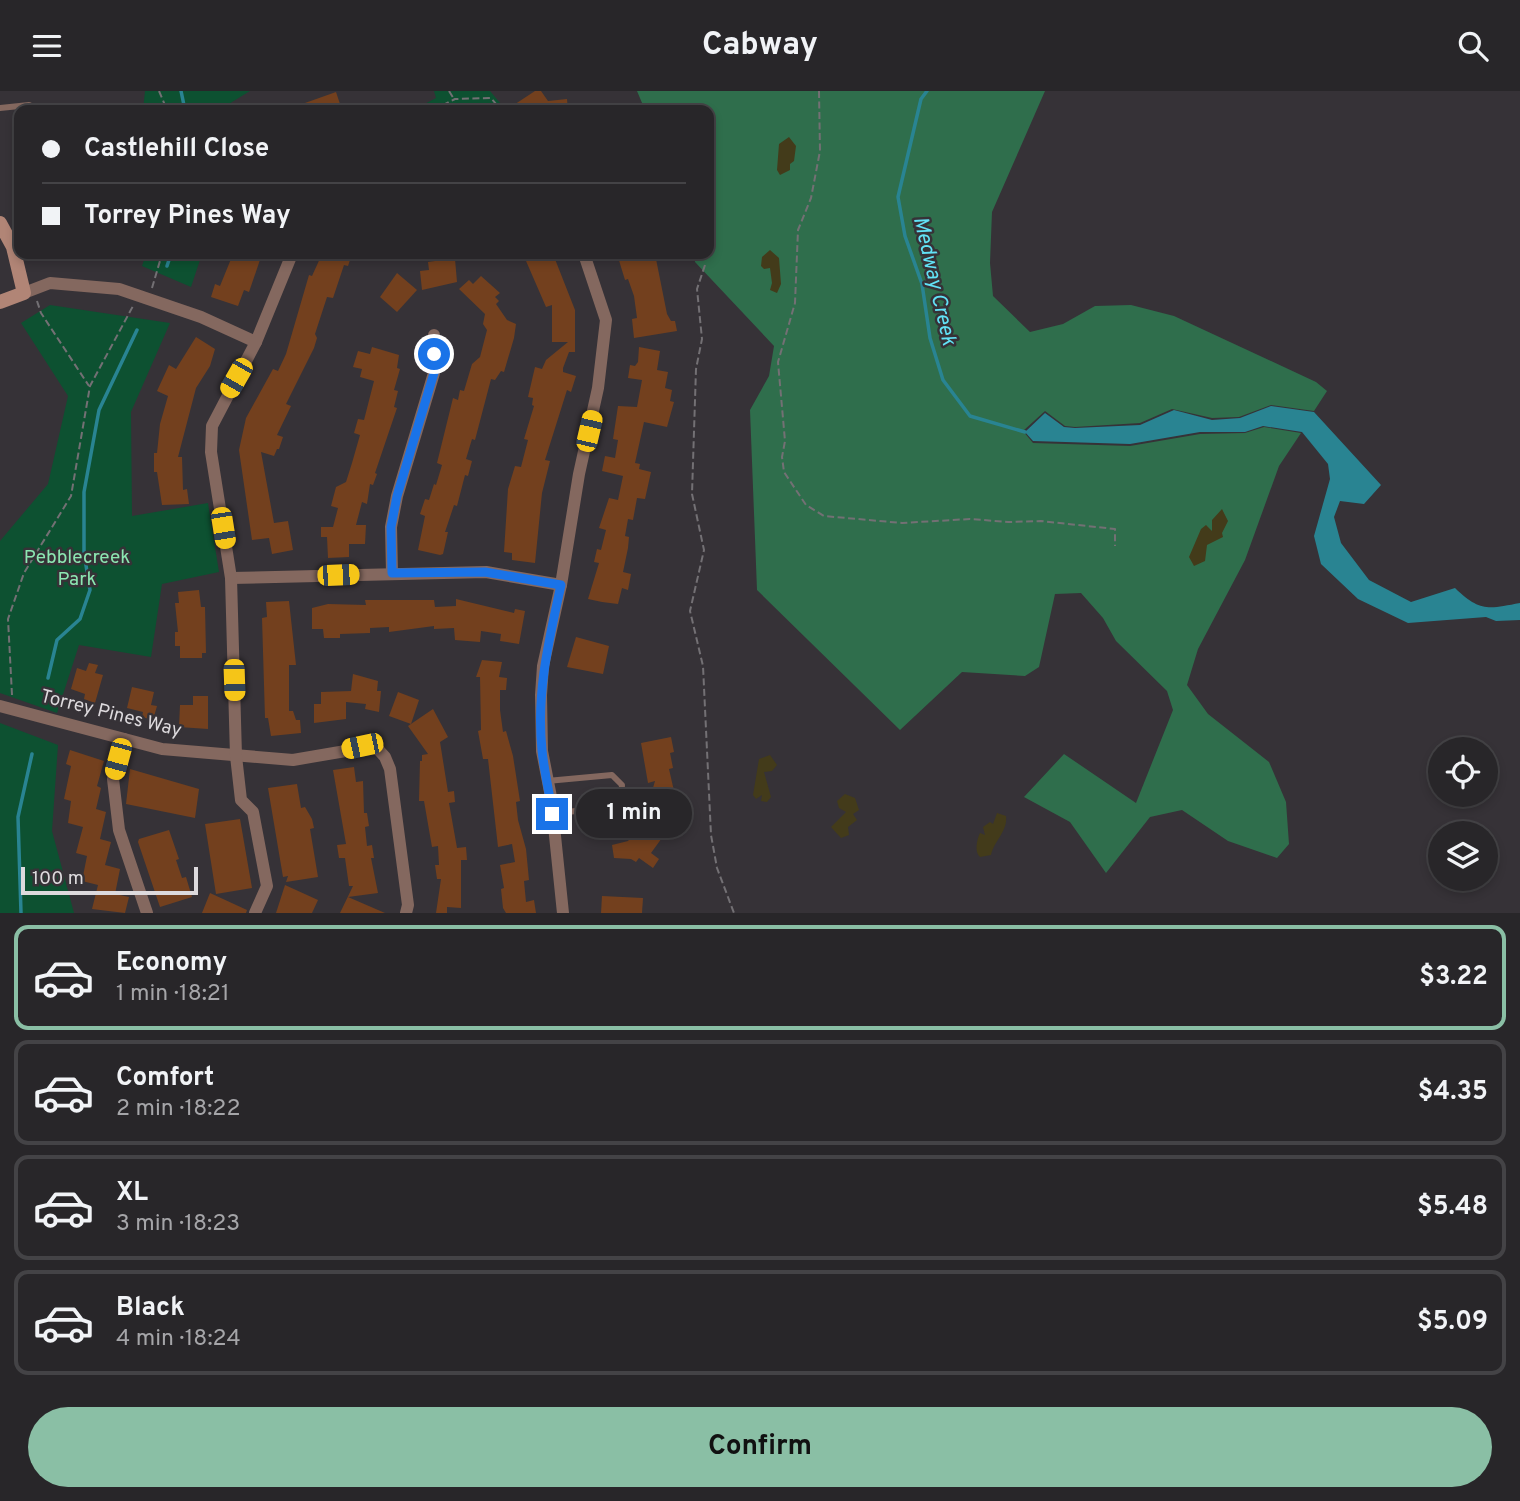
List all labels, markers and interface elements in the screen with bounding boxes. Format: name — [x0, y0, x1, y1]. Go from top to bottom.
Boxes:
text: Cabway — [702, 26, 818, 66]
icon: menu — [28, 27, 66, 65]
icon: search — [1454, 27, 1492, 65]
text: Castlehill Close — [84, 133, 269, 166]
text: Torrey Pines Way — [84, 200, 291, 233]
water label: Medway Creek — [906, 214, 962, 349]
route start — [418, 338, 450, 370]
car — [217, 355, 256, 401]
car — [575, 408, 604, 454]
car — [210, 506, 237, 550]
park label: Pebblecreek Park — [24, 546, 130, 592]
car — [317, 564, 360, 586]
car — [223, 659, 246, 701]
street label: Torrey Pines Way — [38, 685, 184, 743]
car — [340, 731, 385, 761]
car — [103, 736, 134, 782]
map controls — [1428, 737, 1498, 891]
button: locate — [1428, 737, 1498, 807]
callout: 1 min — [576, 789, 692, 839]
route end — [536, 798, 568, 830]
text: 1 min — [606, 799, 662, 828]
button: layers — [1428, 821, 1498, 891]
scale bar — [21, 864, 198, 896]
text: 100 m — [32, 867, 84, 891]
icon: car — [32, 946, 95, 1009]
text: Economy — [116, 947, 227, 980]
text: $3.22 — [1419, 961, 1488, 994]
text: 1 min · 18:21 — [116, 980, 230, 1009]
icon: car — [32, 1061, 95, 1124]
text: Comfort — [116, 1062, 214, 1095]
text: $4.35 — [1418, 1076, 1488, 1109]
text: 2 min · 18:22 — [116, 1095, 241, 1124]
icon: car — [32, 1176, 95, 1239]
text: XL — [116, 1177, 148, 1210]
text: $5.48 — [1417, 1191, 1488, 1224]
text: 3 min · 18:23 — [116, 1210, 240, 1239]
icon: car — [32, 1291, 95, 1354]
text: Black — [116, 1292, 185, 1325]
text: $5.09 — [1417, 1306, 1488, 1339]
text: 4 min · 18:24 — [116, 1325, 241, 1354]
button: Confirm — [28, 1407, 1492, 1487]

